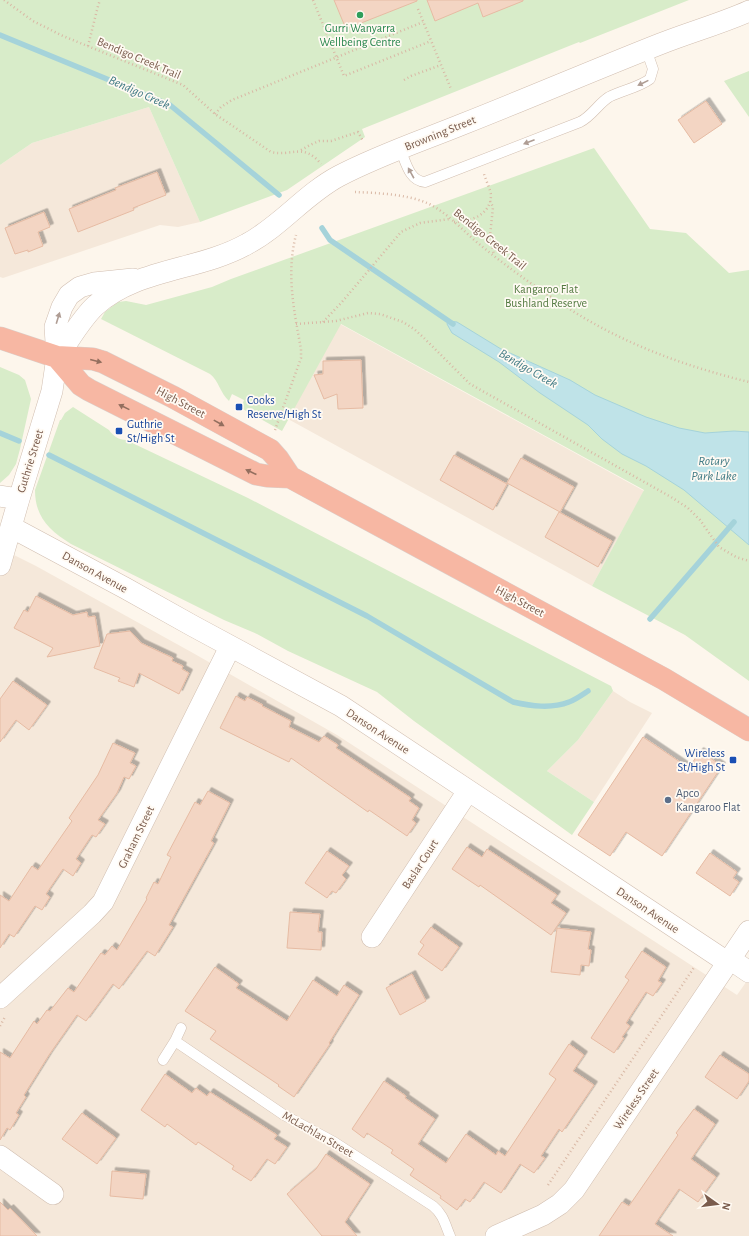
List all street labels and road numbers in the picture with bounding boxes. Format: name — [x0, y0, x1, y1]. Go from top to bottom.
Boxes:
street label: Bendigo Creek Trail — [95, 35, 183, 81]
street label: Browning Street — [403, 113, 477, 153]
street label: Bendigo Creek Trail — [451, 206, 529, 272]
street label: High Street — [155, 384, 208, 420]
street label: Guthrie Street — [15, 428, 45, 494]
street label: Danson Avenue — [60, 549, 130, 595]
street label: High Street — [494, 583, 547, 619]
street label: Danson Avenue — [344, 706, 412, 756]
street label: Graham Street — [116, 804, 156, 870]
street label: Baslar Court — [400, 837, 440, 891]
street label: Danson Avenue — [614, 885, 682, 935]
street label: Wireless Street — [611, 1066, 661, 1132]
street label: McLachlan Street — [281, 1109, 356, 1159]

